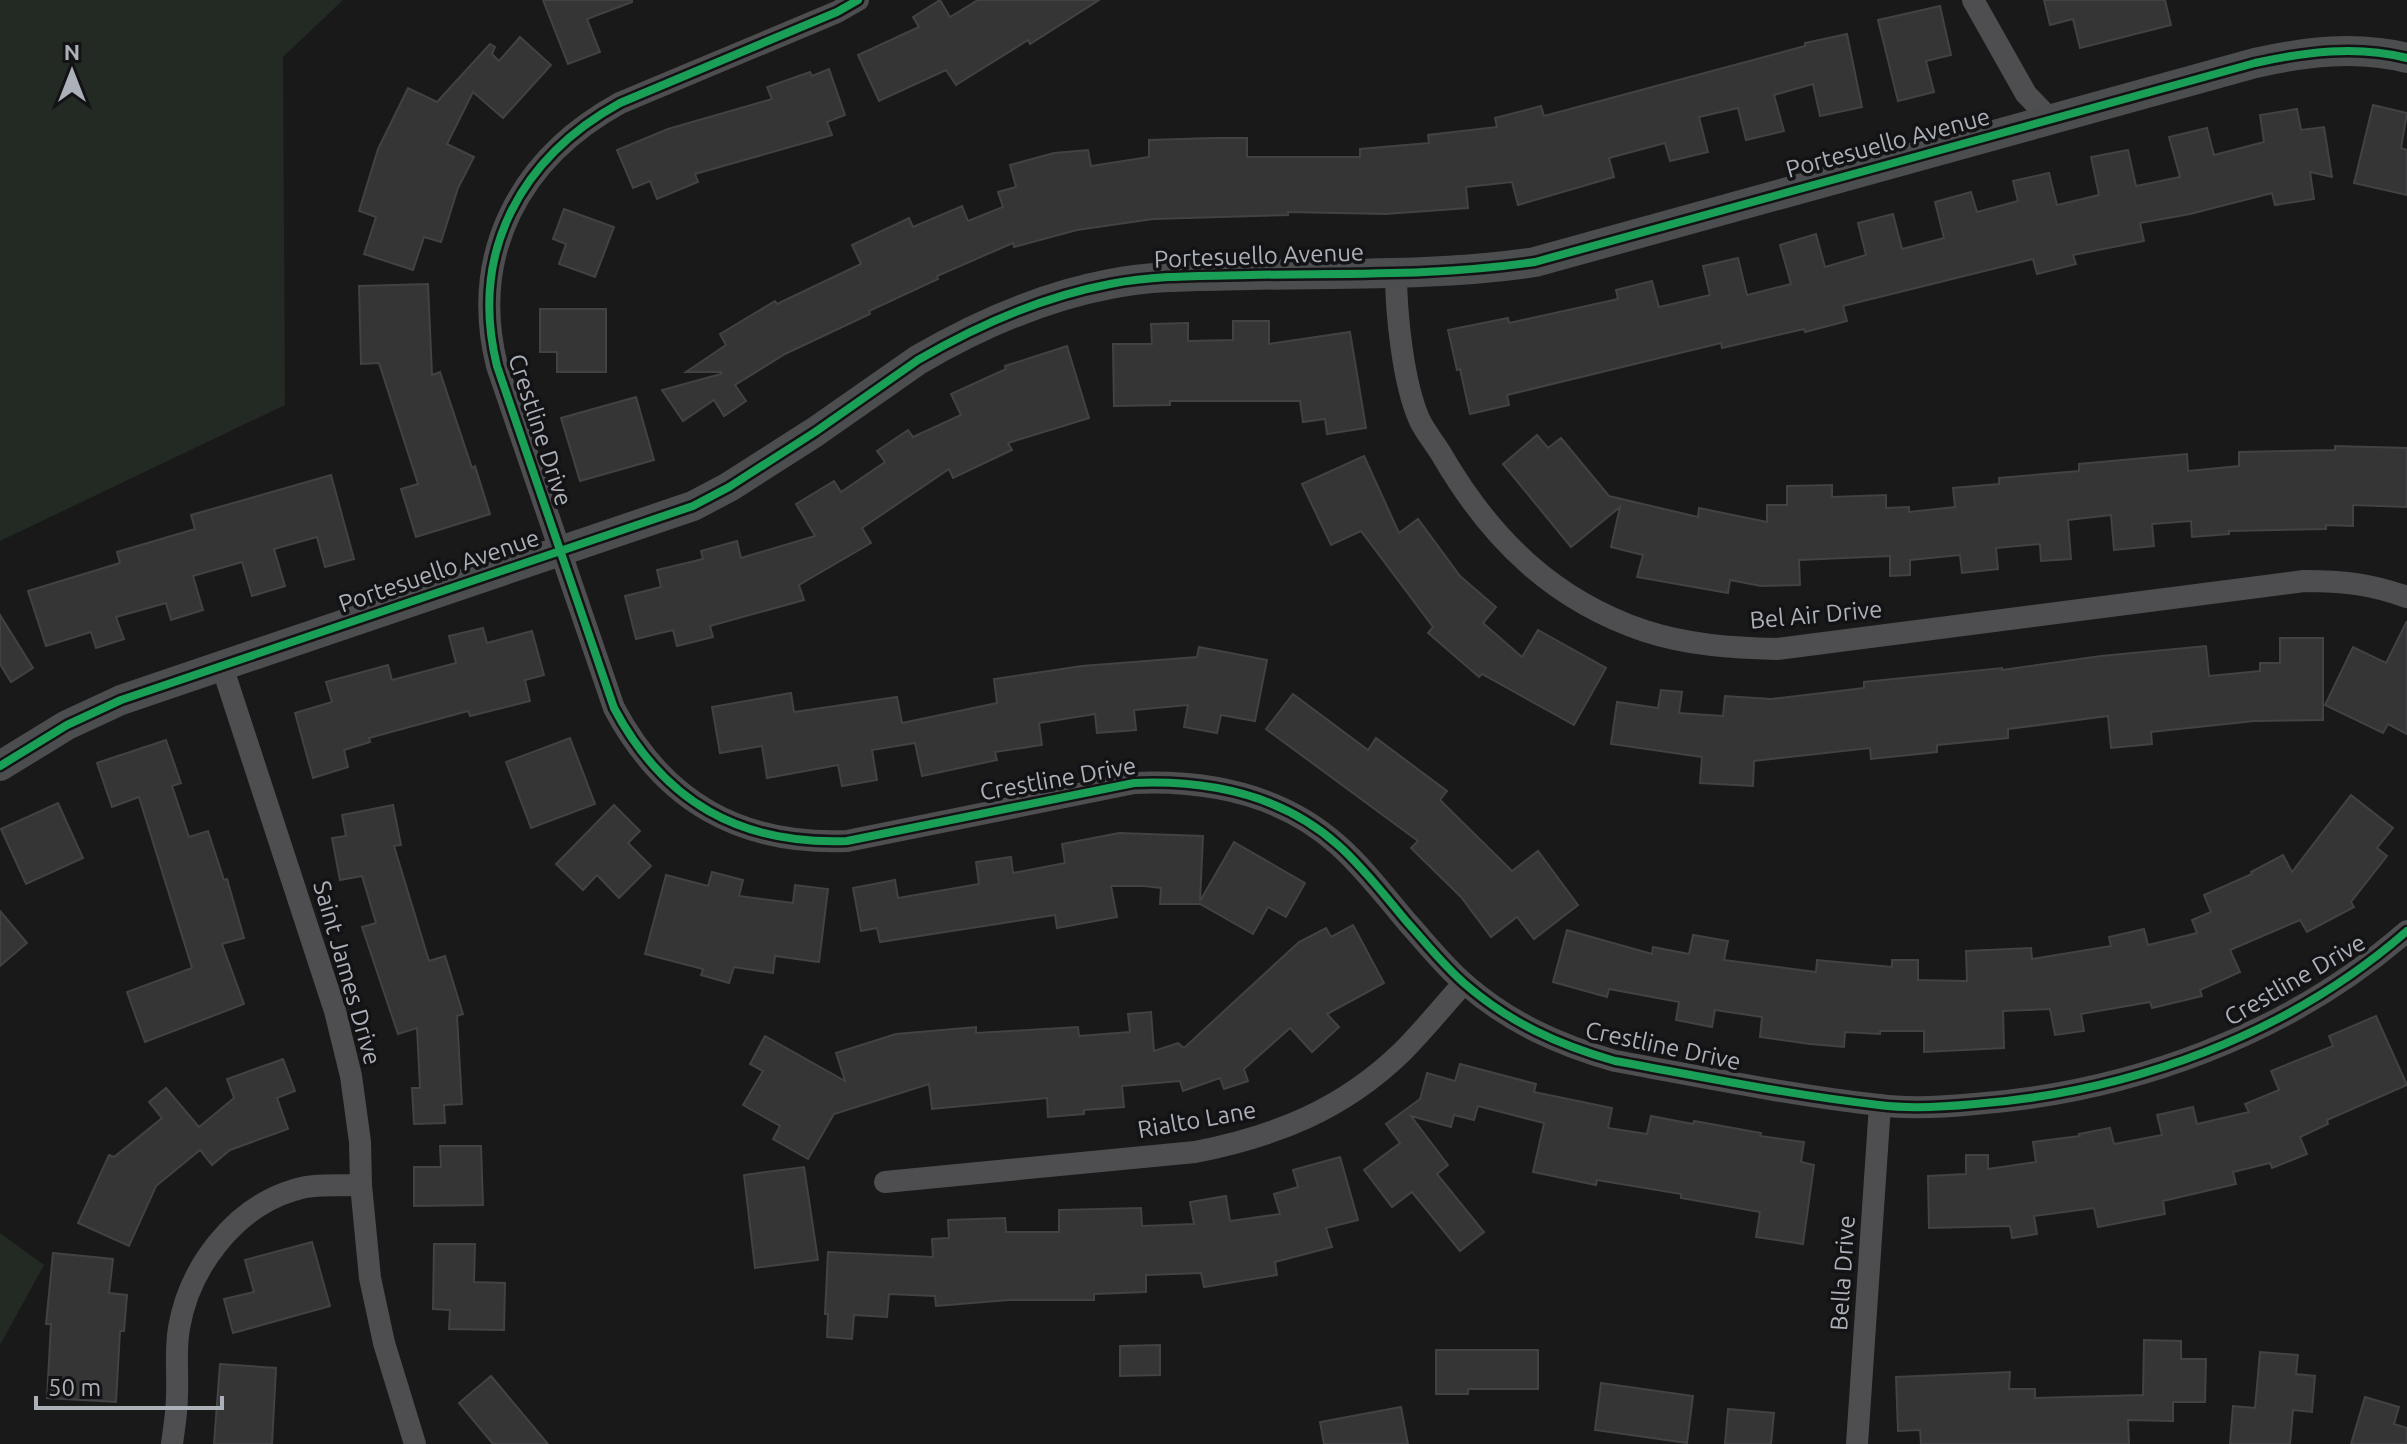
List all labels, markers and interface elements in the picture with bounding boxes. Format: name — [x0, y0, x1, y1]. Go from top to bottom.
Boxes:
north arrow — [32, 32, 112, 112]
text: N — [64, 39, 80, 64]
street label: Portesuello Avenue — [1783, 102, 1993, 183]
street label: Portesuello Avenue — [1153, 238, 1364, 273]
street label: Crestline Drive — [503, 350, 578, 509]
street label: Portesuello Avenue — [335, 524, 543, 618]
street label: Bel Air Drive — [1749, 595, 1883, 634]
street label: Crestline Drive — [978, 751, 1138, 806]
street label: Saint James Drive — [308, 878, 387, 1068]
street label: Crestline Drive — [2220, 928, 2370, 1031]
street label: Crestline Drive — [1583, 1016, 1743, 1075]
street label: Rialto Lane — [1136, 1096, 1258, 1143]
street label: Bella Drive — [1825, 1214, 1860, 1332]
scale bar — [36, 1360, 222, 1410]
text: 50 m — [48, 1374, 101, 1401]

